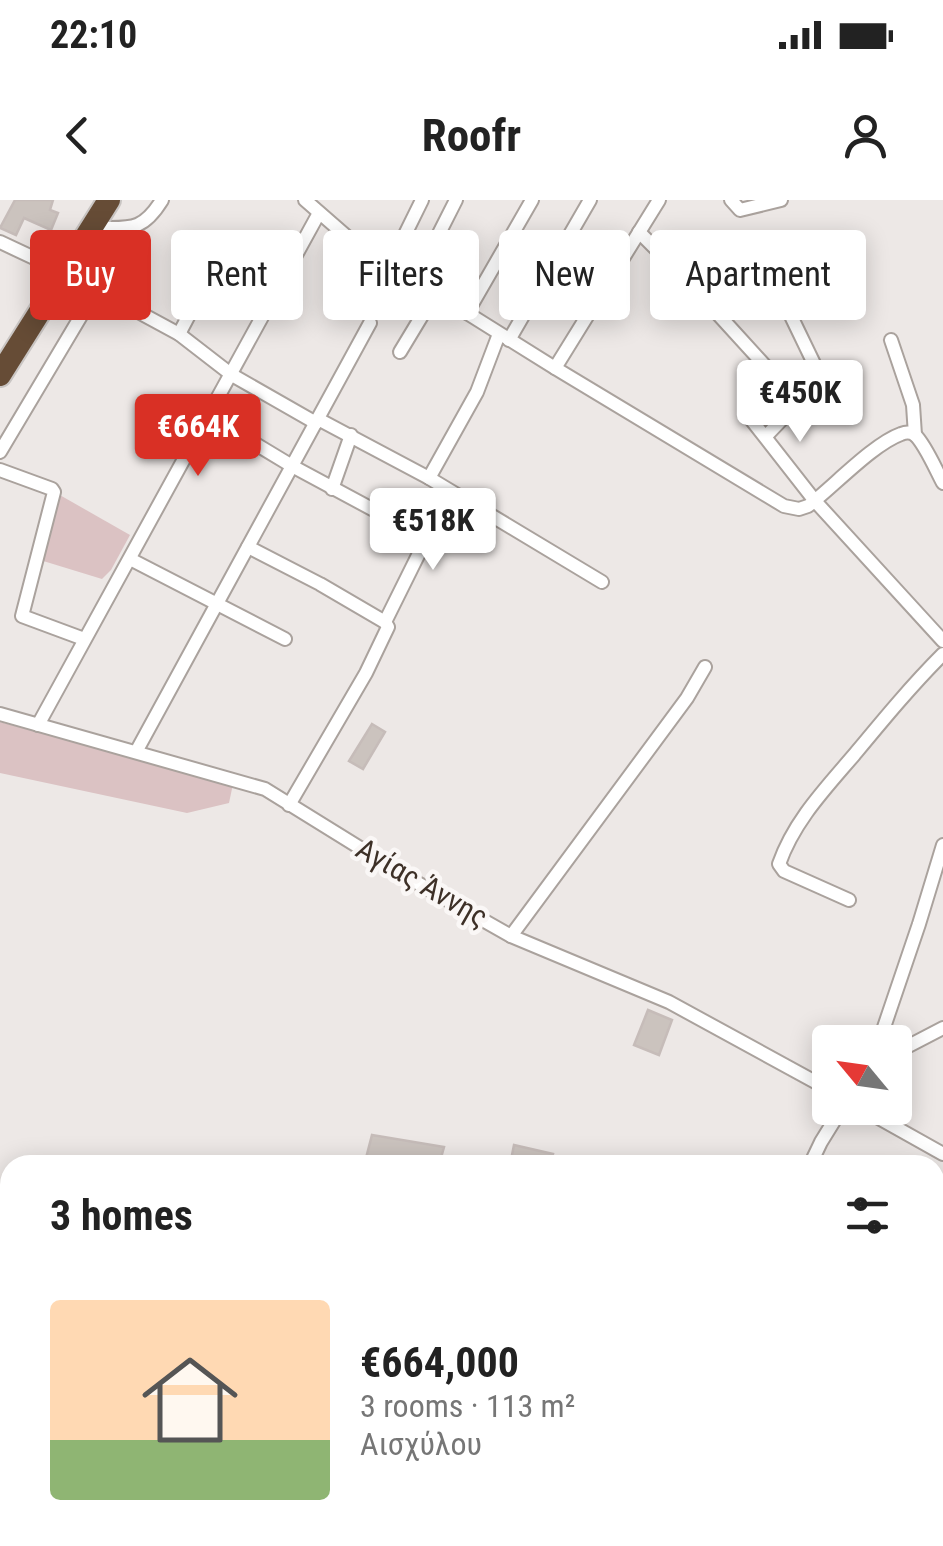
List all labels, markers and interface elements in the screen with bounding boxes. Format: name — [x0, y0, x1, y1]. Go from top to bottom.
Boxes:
text: 22:10 — [50, 13, 137, 57]
icon: back — [50, 108, 105, 163]
icon: person — [838, 108, 893, 163]
text: Roofr — [422, 109, 521, 162]
chip: Buy — [30, 230, 151, 320]
chip: Rent — [171, 230, 303, 320]
chip: Filters — [323, 230, 479, 320]
chip: New — [499, 230, 630, 320]
chip: Apartment — [650, 230, 866, 320]
pin: €450K — [730, 360, 870, 445]
text: €450K — [759, 373, 841, 411]
pin: €664K — [128, 394, 268, 479]
text: €664K — [157, 407, 239, 445]
pin: €518K — [363, 488, 503, 573]
text: €518K — [392, 501, 474, 539]
street label: Αγίας Άννης — [350, 831, 494, 934]
north arrow — [812, 1025, 912, 1125]
map controls — [812, 1025, 912, 1125]
icon: filters — [840, 1188, 895, 1243]
text: 3 homes — [50, 1191, 193, 1240]
text: €664,000 — [360, 1338, 519, 1387]
icon: home — [130, 1340, 250, 1460]
text: 3 rooms · 113 m² — [360, 1387, 575, 1425]
text: Αισχύλου — [360, 1425, 482, 1463]

